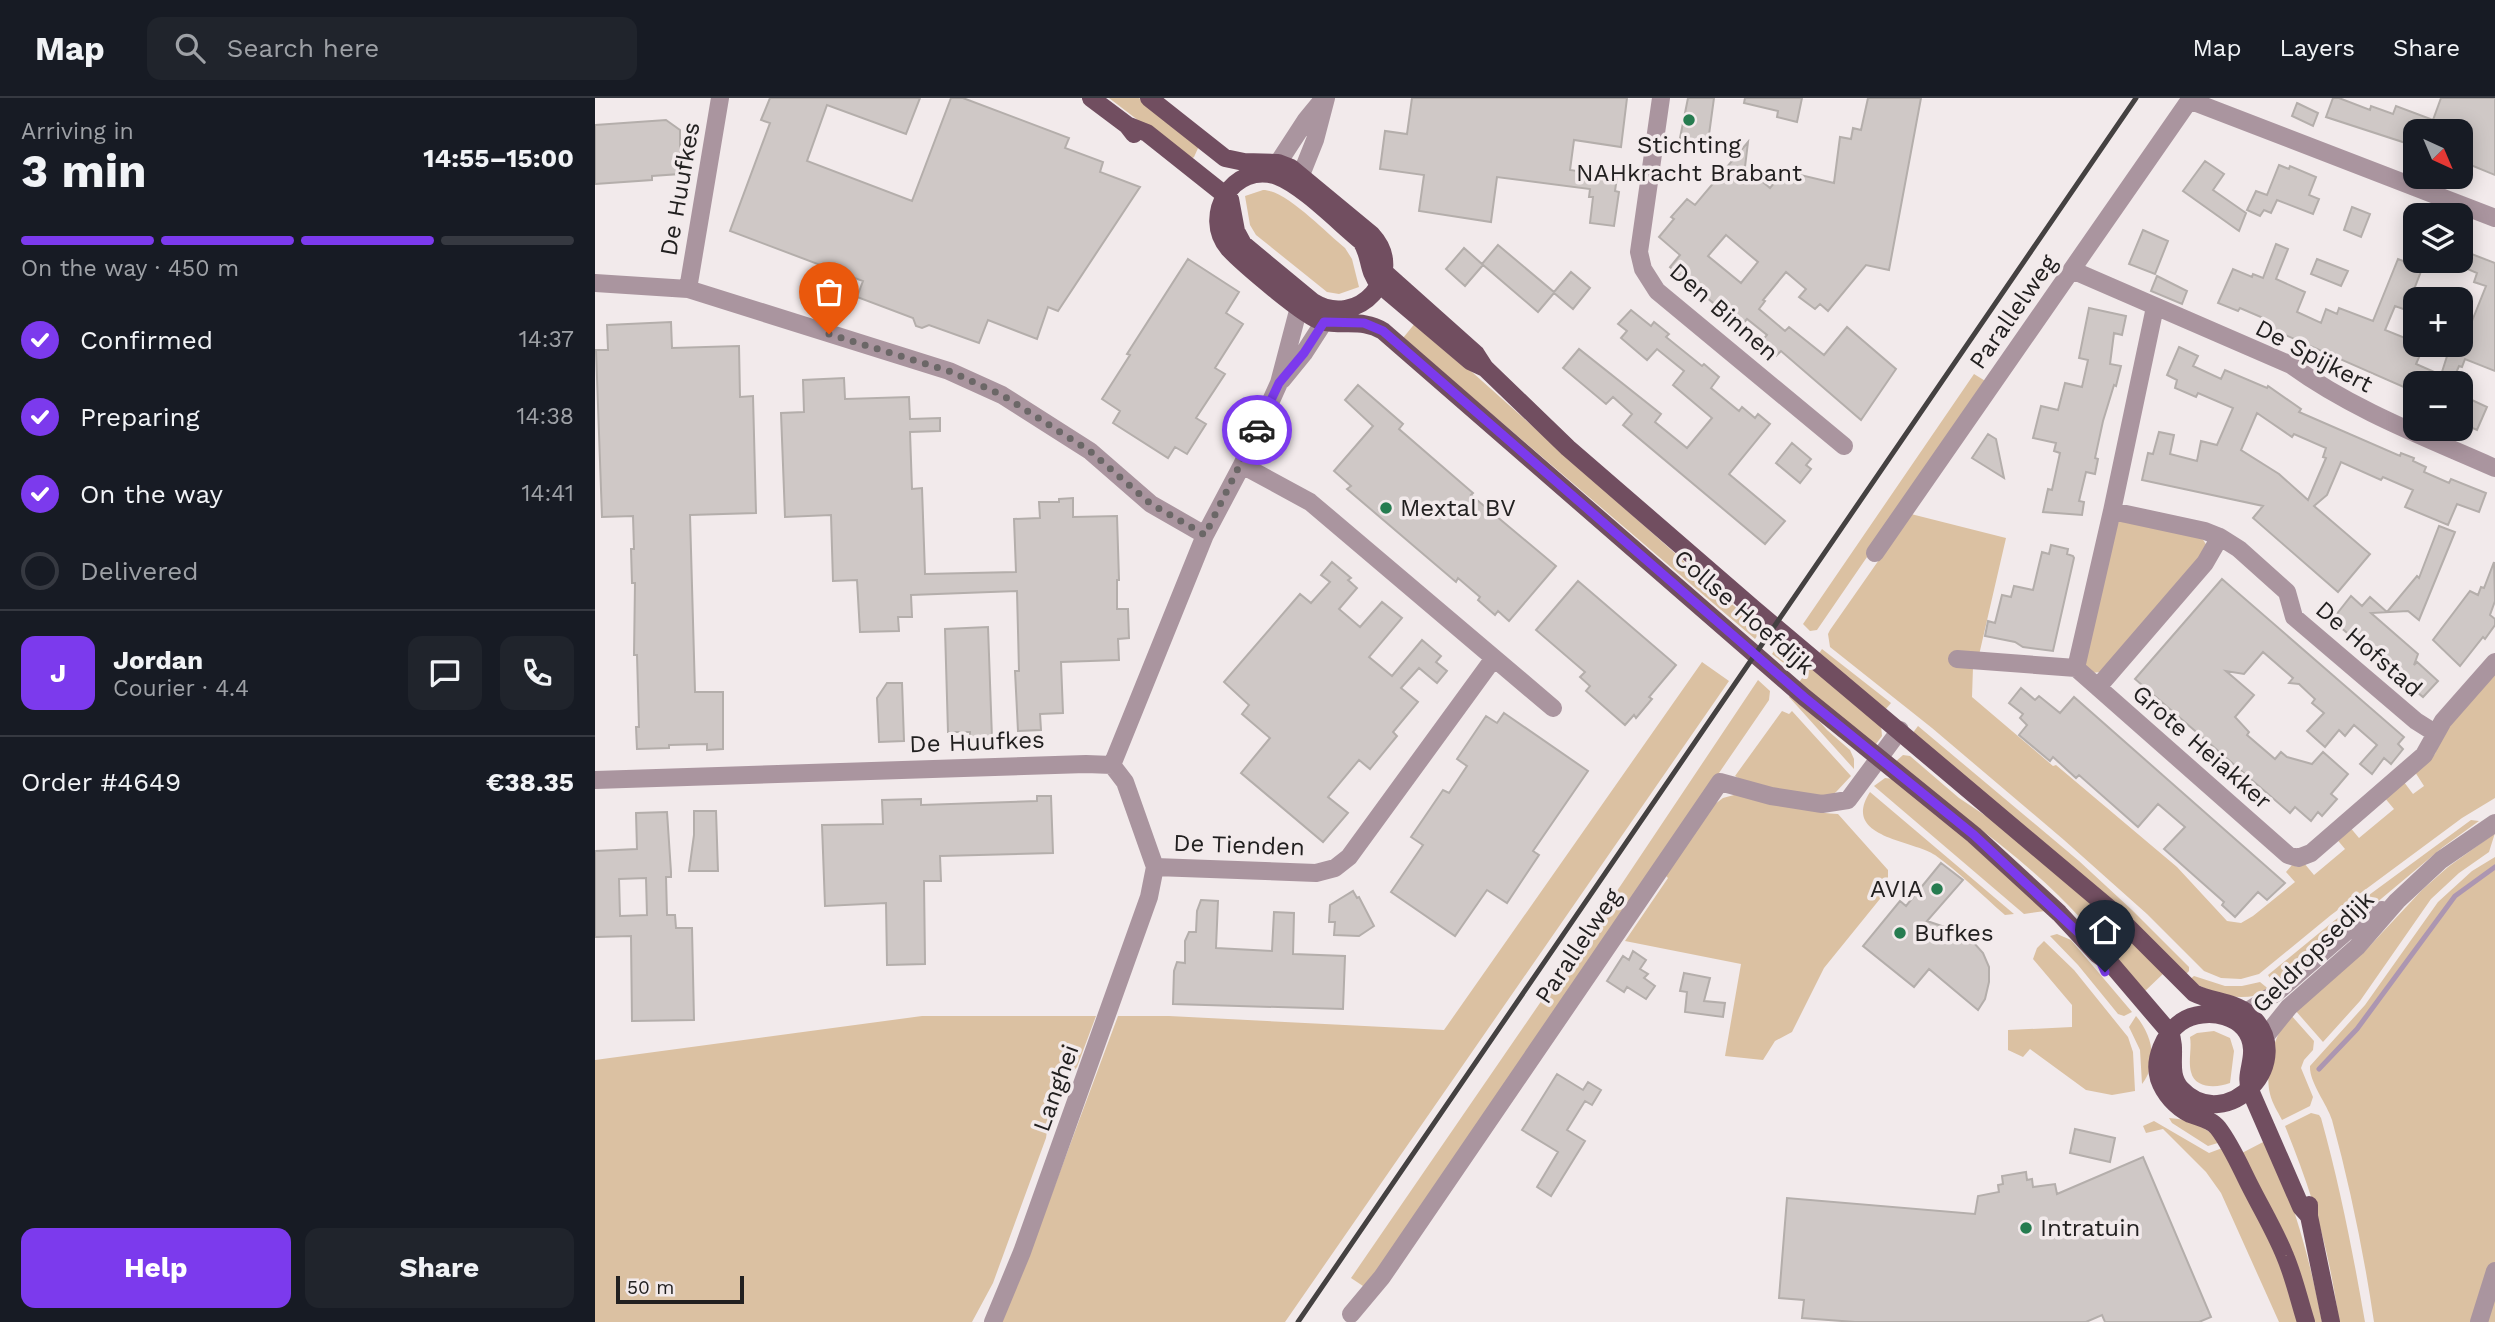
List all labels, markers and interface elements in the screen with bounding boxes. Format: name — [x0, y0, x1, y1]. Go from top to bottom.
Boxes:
search box — [147, 17, 637, 80]
text: Map — [35, 29, 105, 68]
icon: search — [171, 29, 209, 67]
text: Search here — [227, 33, 379, 63]
text: Map — [2193, 34, 2241, 62]
text: Layers — [2279, 34, 2355, 62]
text: Share — [2393, 34, 2460, 62]
marker: Stichting NAHkracht Brabant — [1681, 112, 1697, 128]
text: Arriving in — [21, 118, 134, 145]
north arrow — [2403, 119, 2473, 189]
map controls — [2403, 119, 2473, 441]
street label: De Huufkes — [654, 120, 706, 258]
place label: Stichting NAHkracht Brabant — [1576, 131, 1802, 187]
text: 14:55–15:00 — [423, 143, 574, 173]
text: 3 min — [21, 144, 147, 198]
button: layers — [2403, 203, 2473, 273]
street label: Parallelweg — [1963, 249, 2063, 375]
text: On the way · 450 m — [21, 255, 239, 282]
street label: Den Binnen — [1664, 257, 1784, 367]
pin — [799, 262, 859, 334]
icon: bag — [810, 273, 848, 311]
button: + — [2403, 287, 2473, 357]
street label: De Spijkert — [2251, 313, 2377, 399]
icon: check — [21, 321, 59, 359]
text: Confirmed — [80, 325, 213, 355]
text: 14:37 — [519, 326, 574, 353]
button: − — [2403, 371, 2473, 441]
courier — [1222, 395, 1292, 465]
icon: check — [21, 398, 59, 436]
text: Preparing — [80, 402, 200, 432]
text: 14:38 — [517, 403, 574, 430]
icon: car — [1238, 411, 1276, 449]
icon: check — [21, 475, 59, 513]
text: On the way — [80, 479, 223, 509]
text: 14:41 — [522, 480, 574, 507]
place label: Mextal BV — [1400, 494, 1516, 522]
marker: Mextal BV — [1378, 500, 1394, 516]
street label: Collse Hoefdijk — [1668, 544, 1820, 681]
text: Delivered — [80, 556, 199, 586]
street label: De Hofstad — [2310, 595, 2428, 703]
button: chat — [408, 636, 482, 710]
button: phone — [500, 636, 574, 710]
text: Jordan — [113, 645, 203, 675]
text: J — [50, 658, 66, 688]
text: Courier · 4.4 — [113, 675, 249, 702]
street label: Grote Heiakker — [2127, 679, 2277, 815]
street label: De Huufkes — [909, 726, 1045, 758]
text: Order #4649 — [21, 767, 181, 797]
text: €38.35 — [486, 767, 574, 797]
street label: De Tienden — [1173, 829, 1305, 861]
place label: AVIA — [1870, 875, 1923, 903]
marker: AVIA — [1929, 881, 1945, 897]
street label: Parallelweg — [1529, 883, 1627, 1009]
street label: Geldropsedijk — [2246, 885, 2380, 1019]
pin — [2075, 900, 2135, 972]
icon: home — [2086, 911, 2124, 949]
place label: Bufkes — [1914, 919, 1994, 947]
marker: Bufkes — [1892, 925, 1908, 941]
street label: Langhei — [1027, 1041, 1085, 1135]
place label: Intratuin — [2040, 1214, 2140, 1242]
marker: Intratuin — [2018, 1220, 2034, 1236]
button: Help — [21, 1228, 291, 1308]
button: Share — [305, 1228, 574, 1308]
scale bar — [616, 1273, 744, 1305]
text: 50 m — [627, 1276, 674, 1299]

